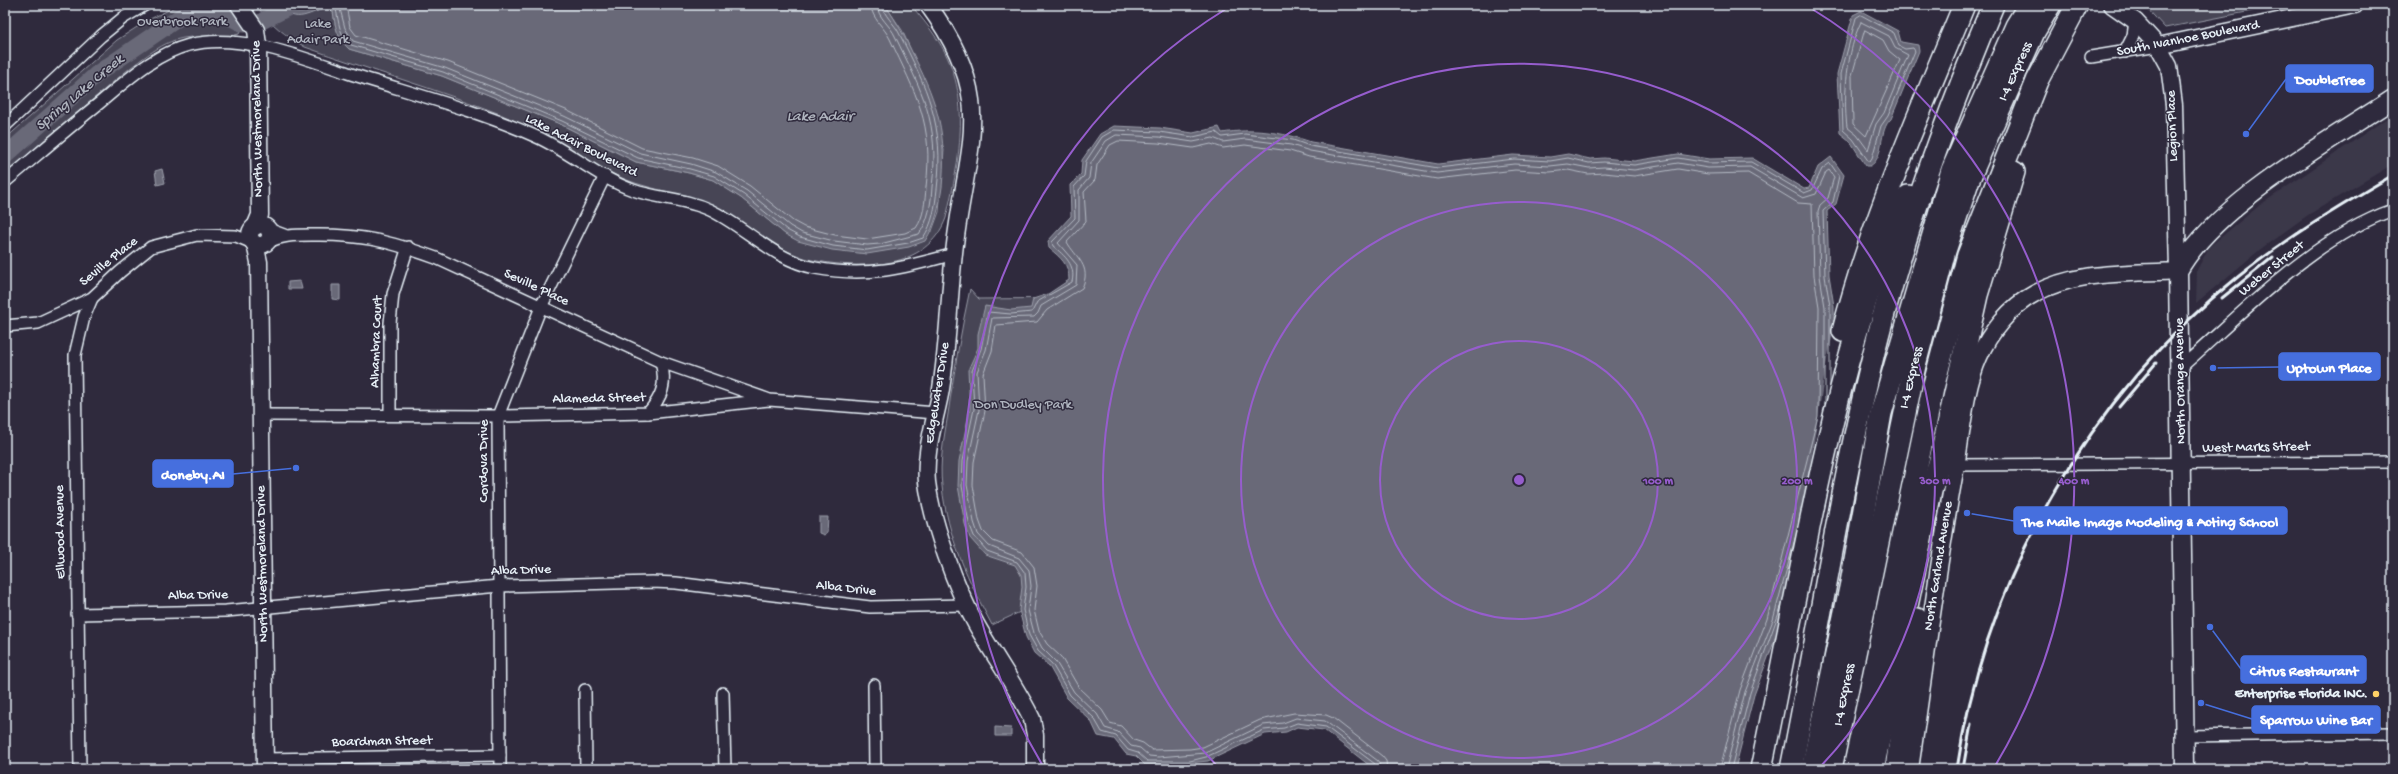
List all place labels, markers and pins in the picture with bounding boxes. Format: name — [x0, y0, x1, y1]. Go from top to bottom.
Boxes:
callout: DoubleTree — [2286, 65, 2373, 92]
callout: Uptown Place — [2279, 353, 2380, 380]
callout: doneby.AI — [153, 460, 233, 487]
centre of rings — [1512, 473, 1526, 487]
callout: The Maile Image Modeling & Acting School — [2014, 507, 2287, 534]
callout: Citrus Restaurant — [2241, 656, 2366, 683]
place label: Enterprise Florida INC. — [2235, 686, 2368, 703]
marker: Enterprise Florida INC. — [2371, 689, 2381, 699]
callout: Sparrow Wine Bar — [2252, 706, 2380, 733]

